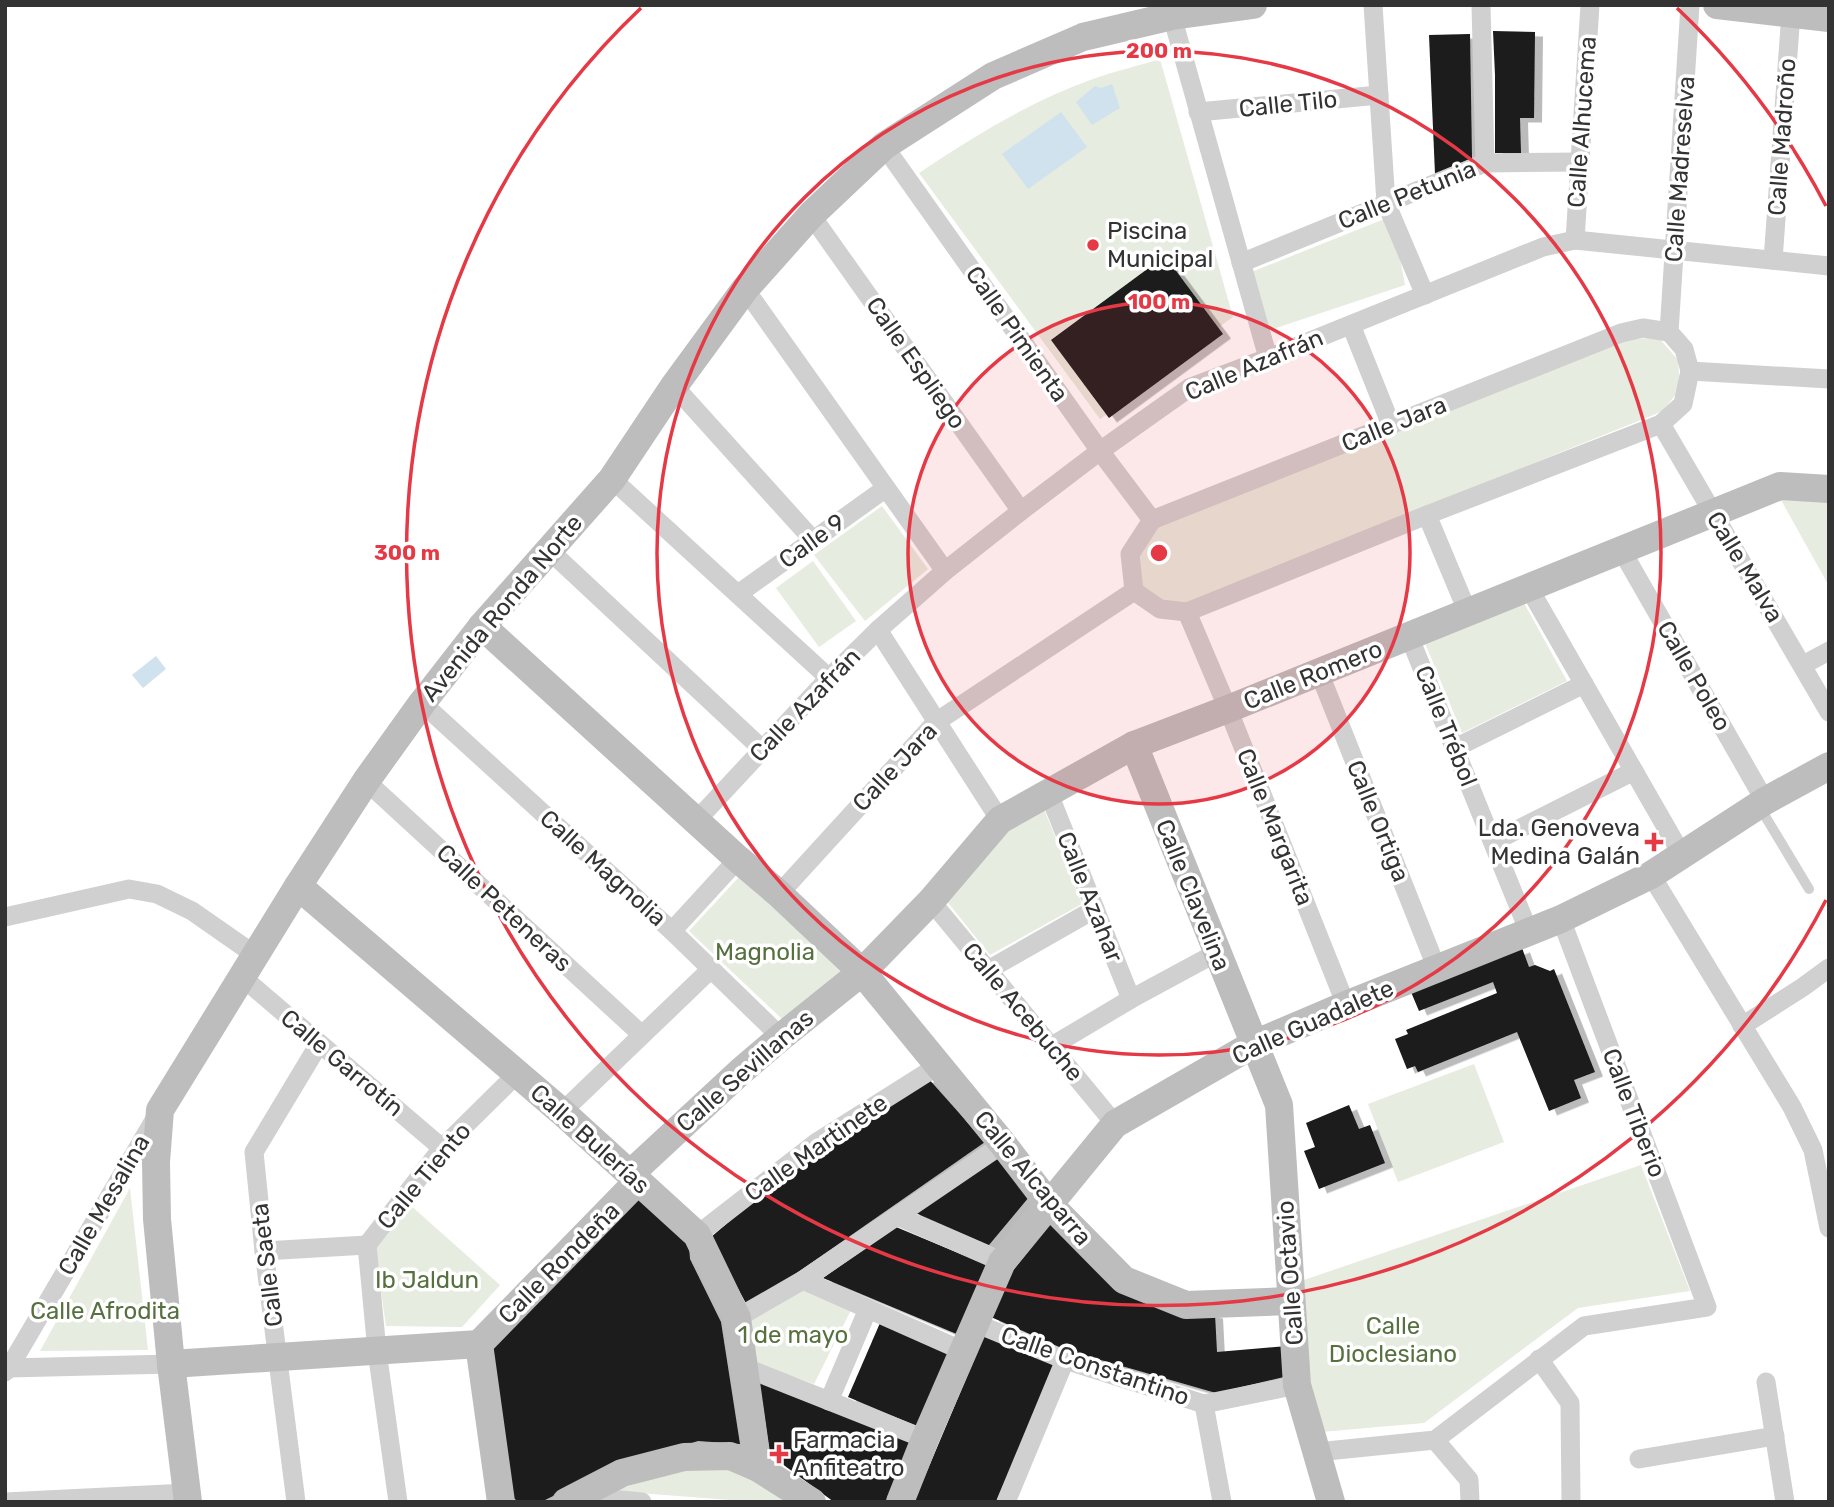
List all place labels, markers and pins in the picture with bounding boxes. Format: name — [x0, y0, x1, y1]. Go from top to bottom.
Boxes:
place label: Piscina Municipal — [1107, 217, 1213, 273]
marker: Piscina Municipal — [1085, 237, 1101, 253]
centre of rings — [1147, 541, 1171, 565]
place label: Lda. Genoveva Medina Galán — [1478, 814, 1640, 870]
marker: Lda. Genoveva Medina Galán — [1646, 834, 1662, 850]
place label: Farmacia Anfiteatro — [793, 1426, 905, 1482]
marker: Farmacia Anfiteatro — [771, 1446, 787, 1462]

